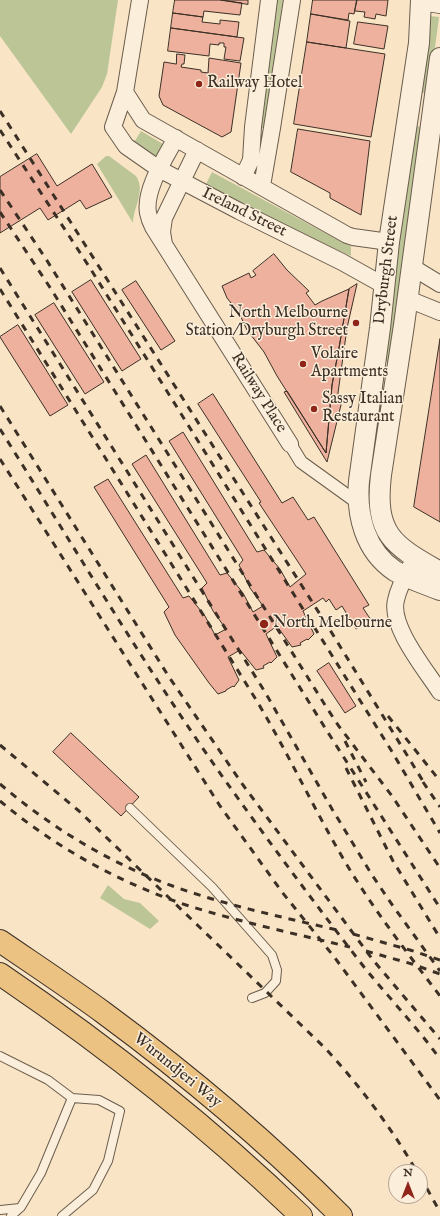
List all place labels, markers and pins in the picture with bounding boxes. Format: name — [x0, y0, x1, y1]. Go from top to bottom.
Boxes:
place label: Railway Hotel — [207, 74, 302, 94]
marker: Railway Hotel — [194, 79, 204, 89]
place label: North Melbourne Station/Dryburgh Street — [185, 304, 348, 342]
marker: North Melbourne Station/Dryburgh Street — [351, 318, 361, 328]
place label: Volaire Apartments — [311, 345, 388, 383]
marker: Volaire Apartments — [298, 359, 308, 369]
place label: Sassy Italian Restaurant — [322, 390, 403, 428]
marker: Sassy Italian Restaurant — [309, 404, 319, 414]
place label: North Melbourne — [273, 614, 392, 634]
marker: North Melbourne — [258, 618, 270, 630]

